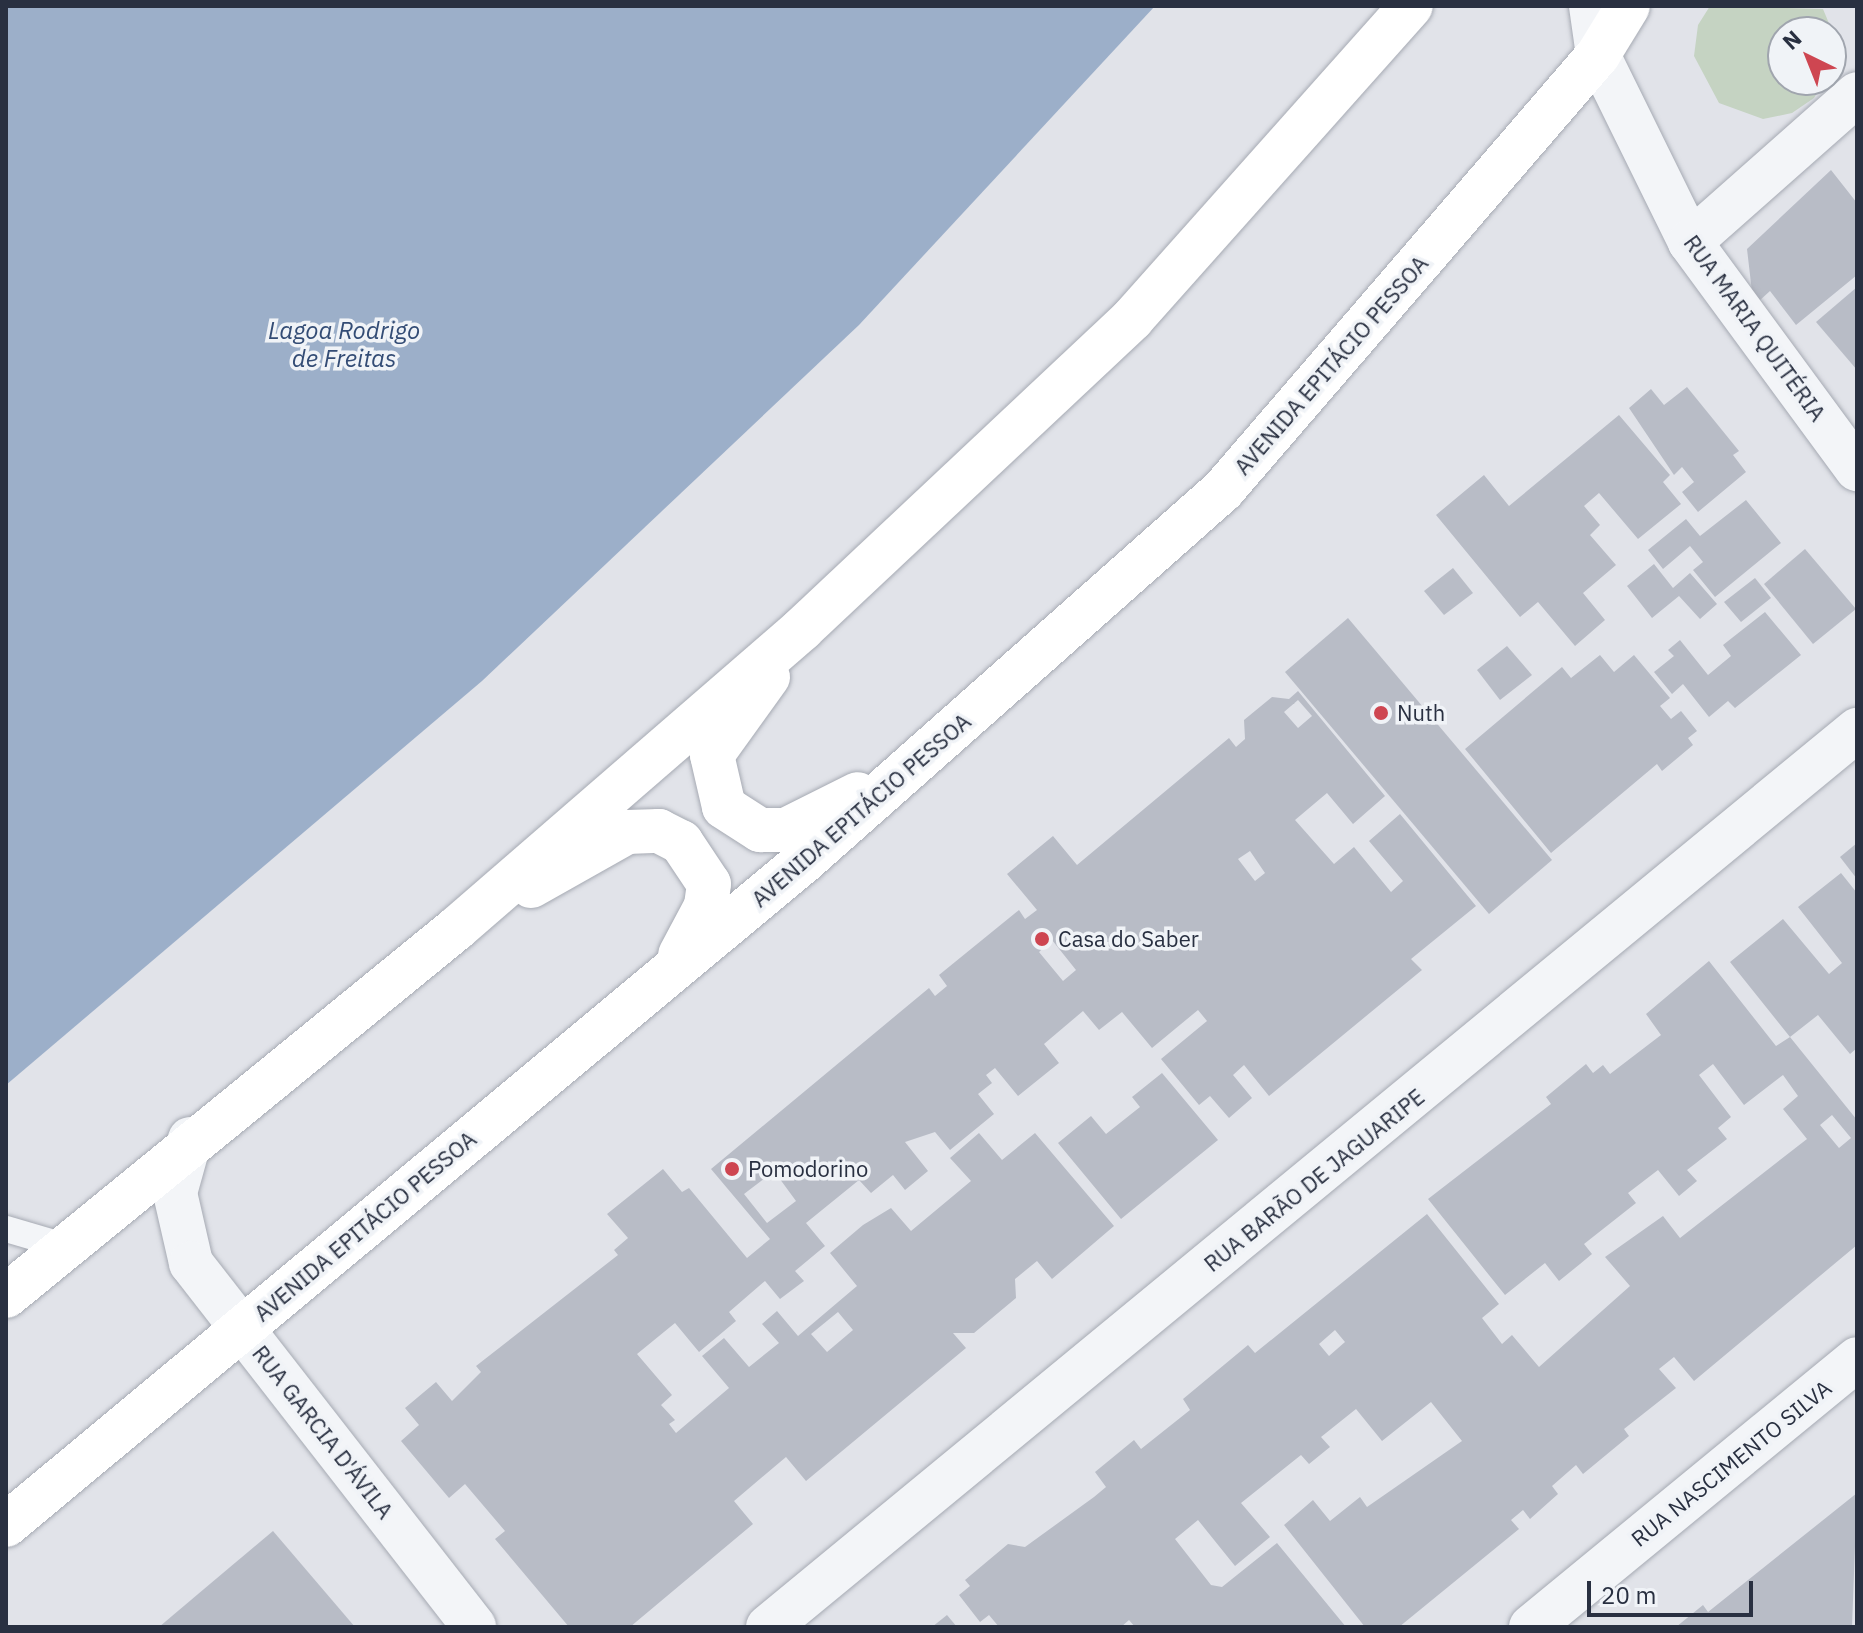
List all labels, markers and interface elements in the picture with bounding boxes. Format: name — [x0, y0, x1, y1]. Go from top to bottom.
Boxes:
north arrow — [1767, 16, 1847, 96]
text: N — [1776, 24, 1807, 56]
street label: RUA MARIA QUITÉRIA — [1679, 230, 1831, 426]
street label: AVENIDA EPITÁCIO PESSOA — [1229, 250, 1433, 480]
water label: Lagoa Rodrigo de Freitas — [268, 317, 420, 373]
place label: Nuth — [1397, 700, 1445, 726]
marker: Nuth — [1372, 704, 1390, 722]
street label: AVENIDA EPITÁCIO PESSOA — [746, 708, 976, 912]
place label: Casa do Saber — [1058, 926, 1199, 952]
marker: Casa do Saber — [1033, 930, 1051, 948]
street label: RUA BARÃO DE JAGUARIPE — [1199, 1083, 1429, 1277]
street label: AVENIDA EPITÁCIO PESSOA — [249, 1125, 481, 1327]
place label: Pomodorino — [748, 1156, 868, 1182]
marker: Pomodorino — [723, 1160, 741, 1178]
street label: RUA GARCIA D'ÁVILA — [247, 1340, 399, 1524]
street label: RUA NASCIMENTO SILVA — [1626, 1374, 1836, 1552]
scale bar — [1591, 1565, 1757, 1615]
text: 20 m — [1601, 1579, 1656, 1611]

